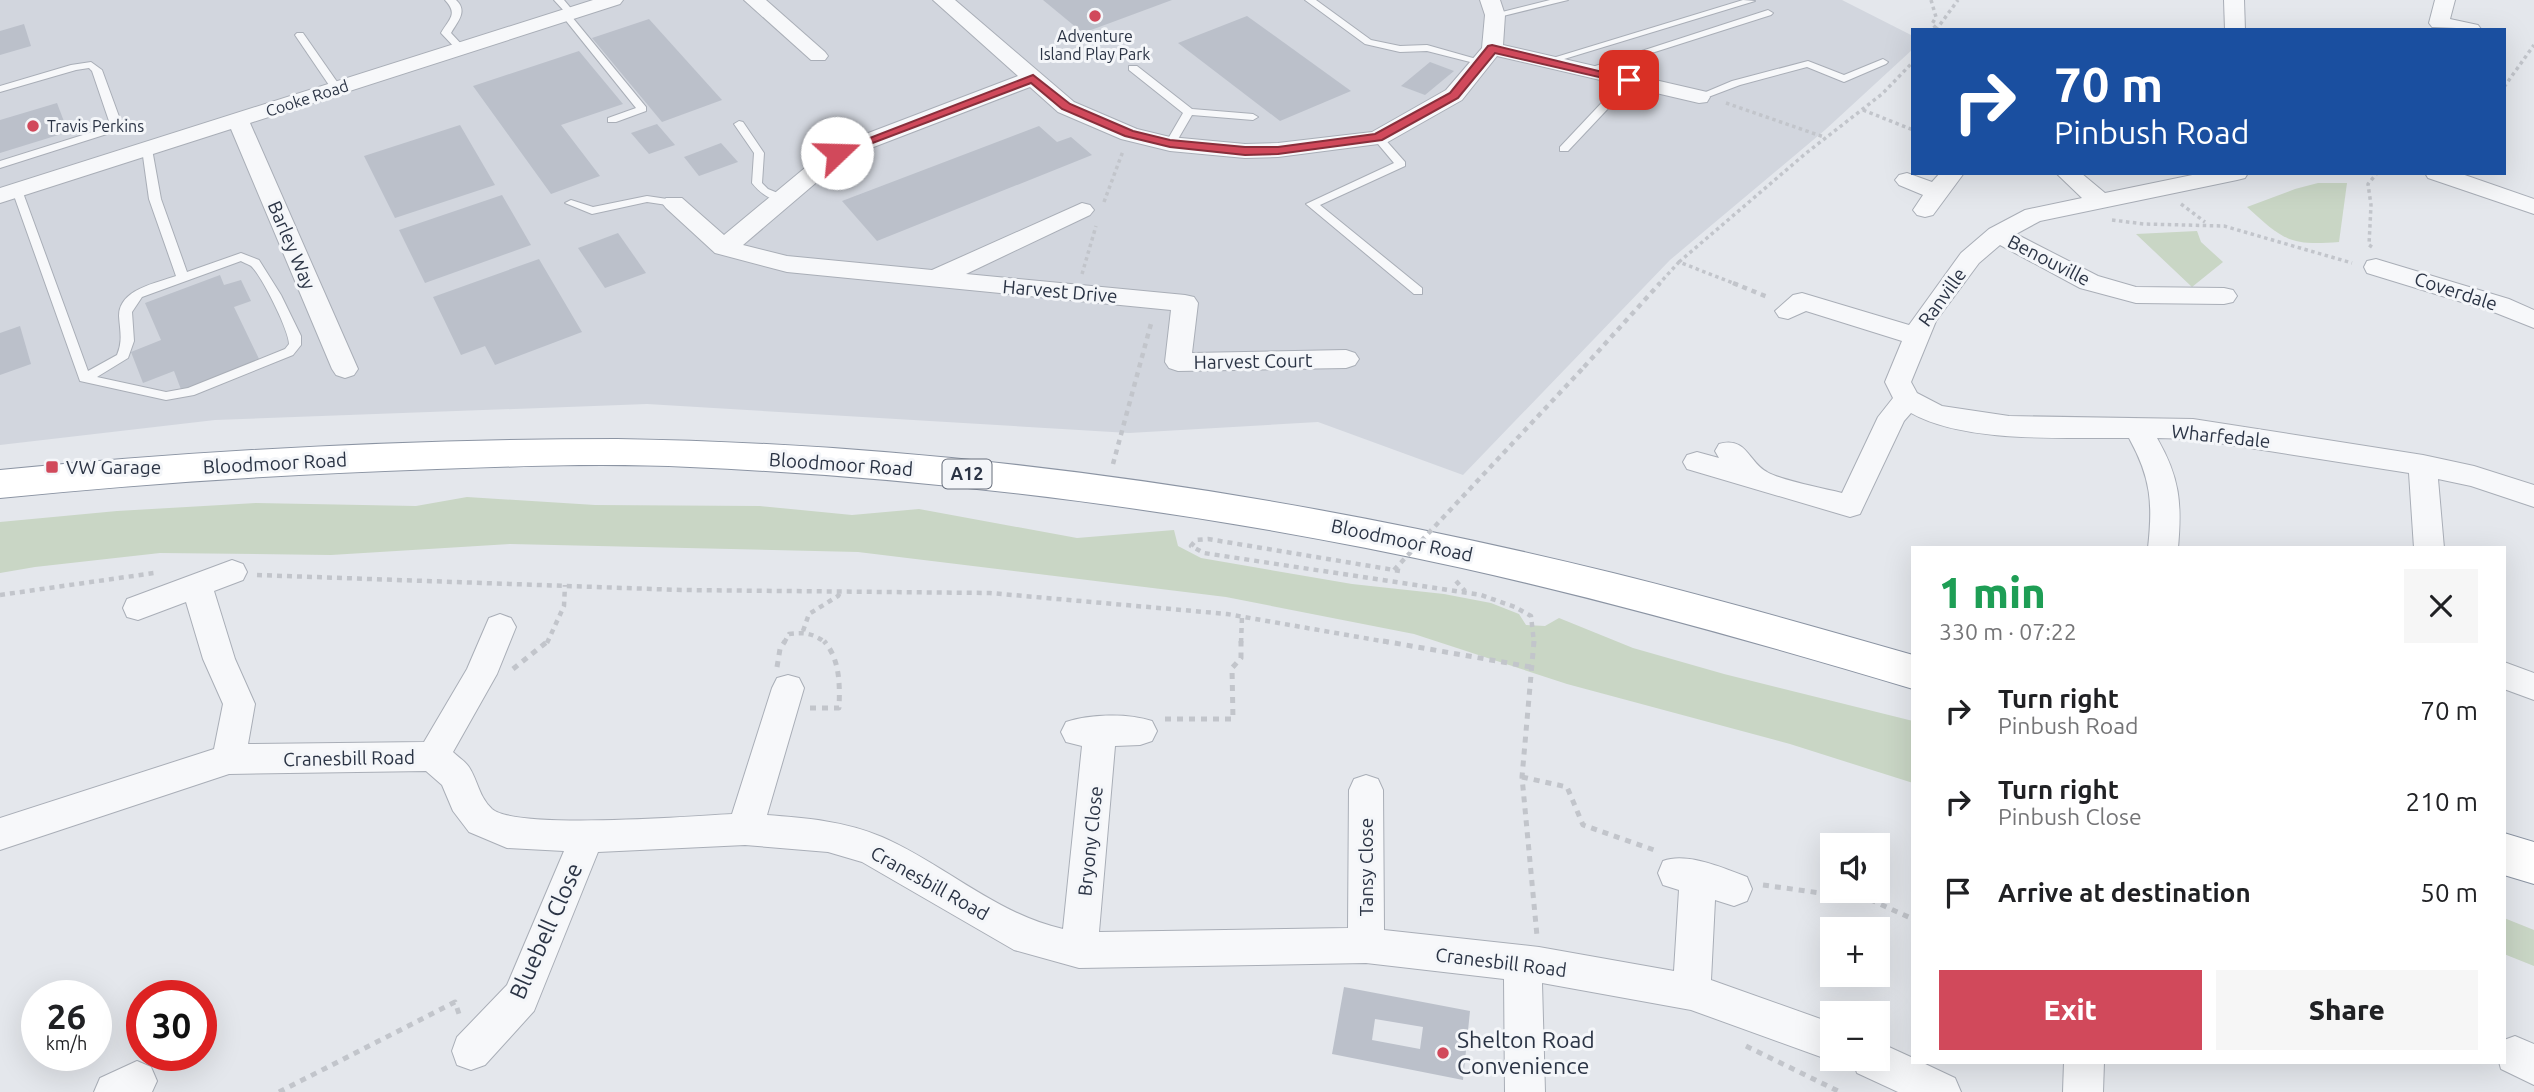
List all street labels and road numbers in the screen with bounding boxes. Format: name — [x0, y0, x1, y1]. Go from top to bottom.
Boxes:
street label: Cooke Road — [263, 76, 351, 120]
street label: Barley Way — [263, 197, 321, 293]
street label: Benouville — [2004, 230, 2094, 290]
street label: Ranville — [1913, 264, 1971, 330]
street label: Coverdale — [2412, 267, 2500, 315]
street label: Harvest Drive — [1002, 275, 1118, 307]
street label: Harvest Court — [1193, 349, 1313, 373]
street label: Wharfedale — [2170, 420, 2272, 452]
street label: Bloodmoor Road — [202, 448, 348, 478]
street label: Bloodmoor Road — [768, 448, 914, 480]
road number: A12 — [942, 460, 992, 488]
street label: Bloodmoor Road — [1329, 514, 1475, 566]
street label: Cranesbill Road — [283, 746, 415, 770]
street label: Bryony Close — [1073, 785, 1107, 897]
street label: Tansy Close — [1355, 818, 1377, 916]
street label: Cranesbill Road — [867, 841, 993, 925]
street label: Bluebell Close — [504, 859, 587, 1003]
street label: Cranesbill Road — [1434, 943, 1568, 981]

